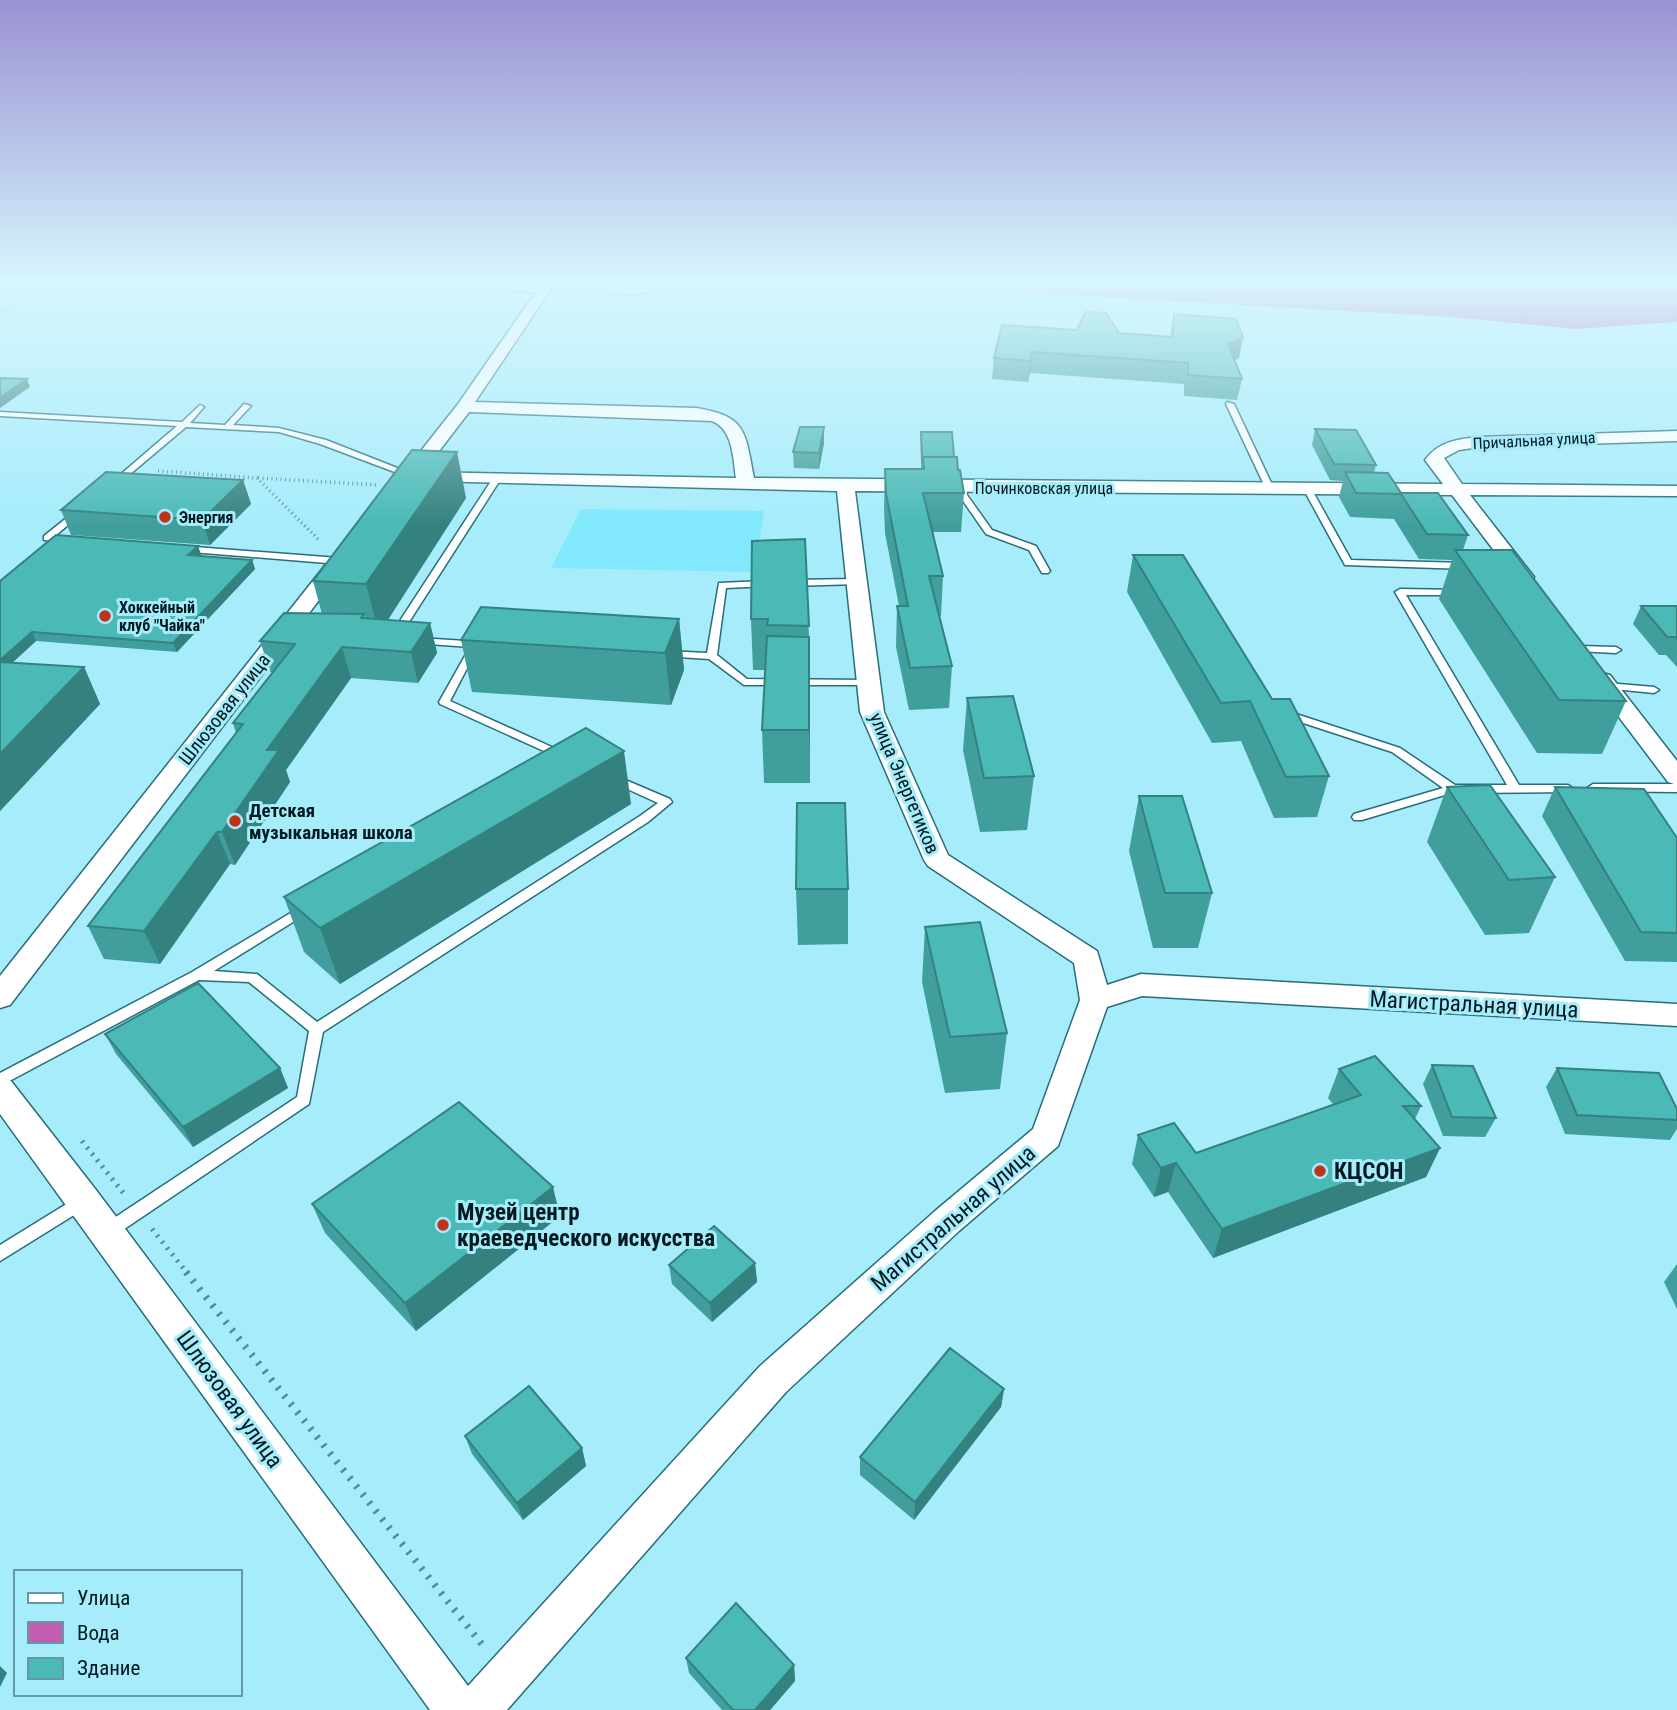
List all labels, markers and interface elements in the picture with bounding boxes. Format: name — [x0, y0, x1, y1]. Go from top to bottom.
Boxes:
street label: Причальная улица — [1472, 428, 1596, 453]
street label: Починковская улица — [975, 479, 1113, 498]
place label: Энергия — [179, 508, 233, 527]
marker: Энергия — [157, 509, 173, 525]
place label: Хоккейный клуб "Чайка" — [119, 598, 205, 635]
marker: Хоккейный клуб "Чайка" — [97, 608, 113, 624]
street label: Шлюзовая улица — [174, 649, 275, 770]
street label: улица Энергетиков — [864, 709, 945, 857]
place label: Детская музыкальная школа — [249, 799, 413, 844]
marker: Детская музыкальная школа — [227, 813, 243, 829]
street label: Магистральная улица — [1369, 986, 1579, 1023]
street label: Магистральная улица — [866, 1140, 1041, 1297]
place label: КЦСОН — [1334, 1158, 1403, 1185]
marker: КЦСОН — [1312, 1163, 1328, 1179]
place label: Музей центр краеведческого искусства — [457, 1199, 715, 1252]
marker: Музей центр краеведческого искусства — [435, 1217, 451, 1233]
street label: Шлюзовая улица — [171, 1325, 289, 1473]
legend — [14, 1570, 242, 1696]
text: Улица — [77, 1586, 130, 1610]
text: Вода — [77, 1621, 120, 1645]
text: Здание — [77, 1656, 141, 1680]

